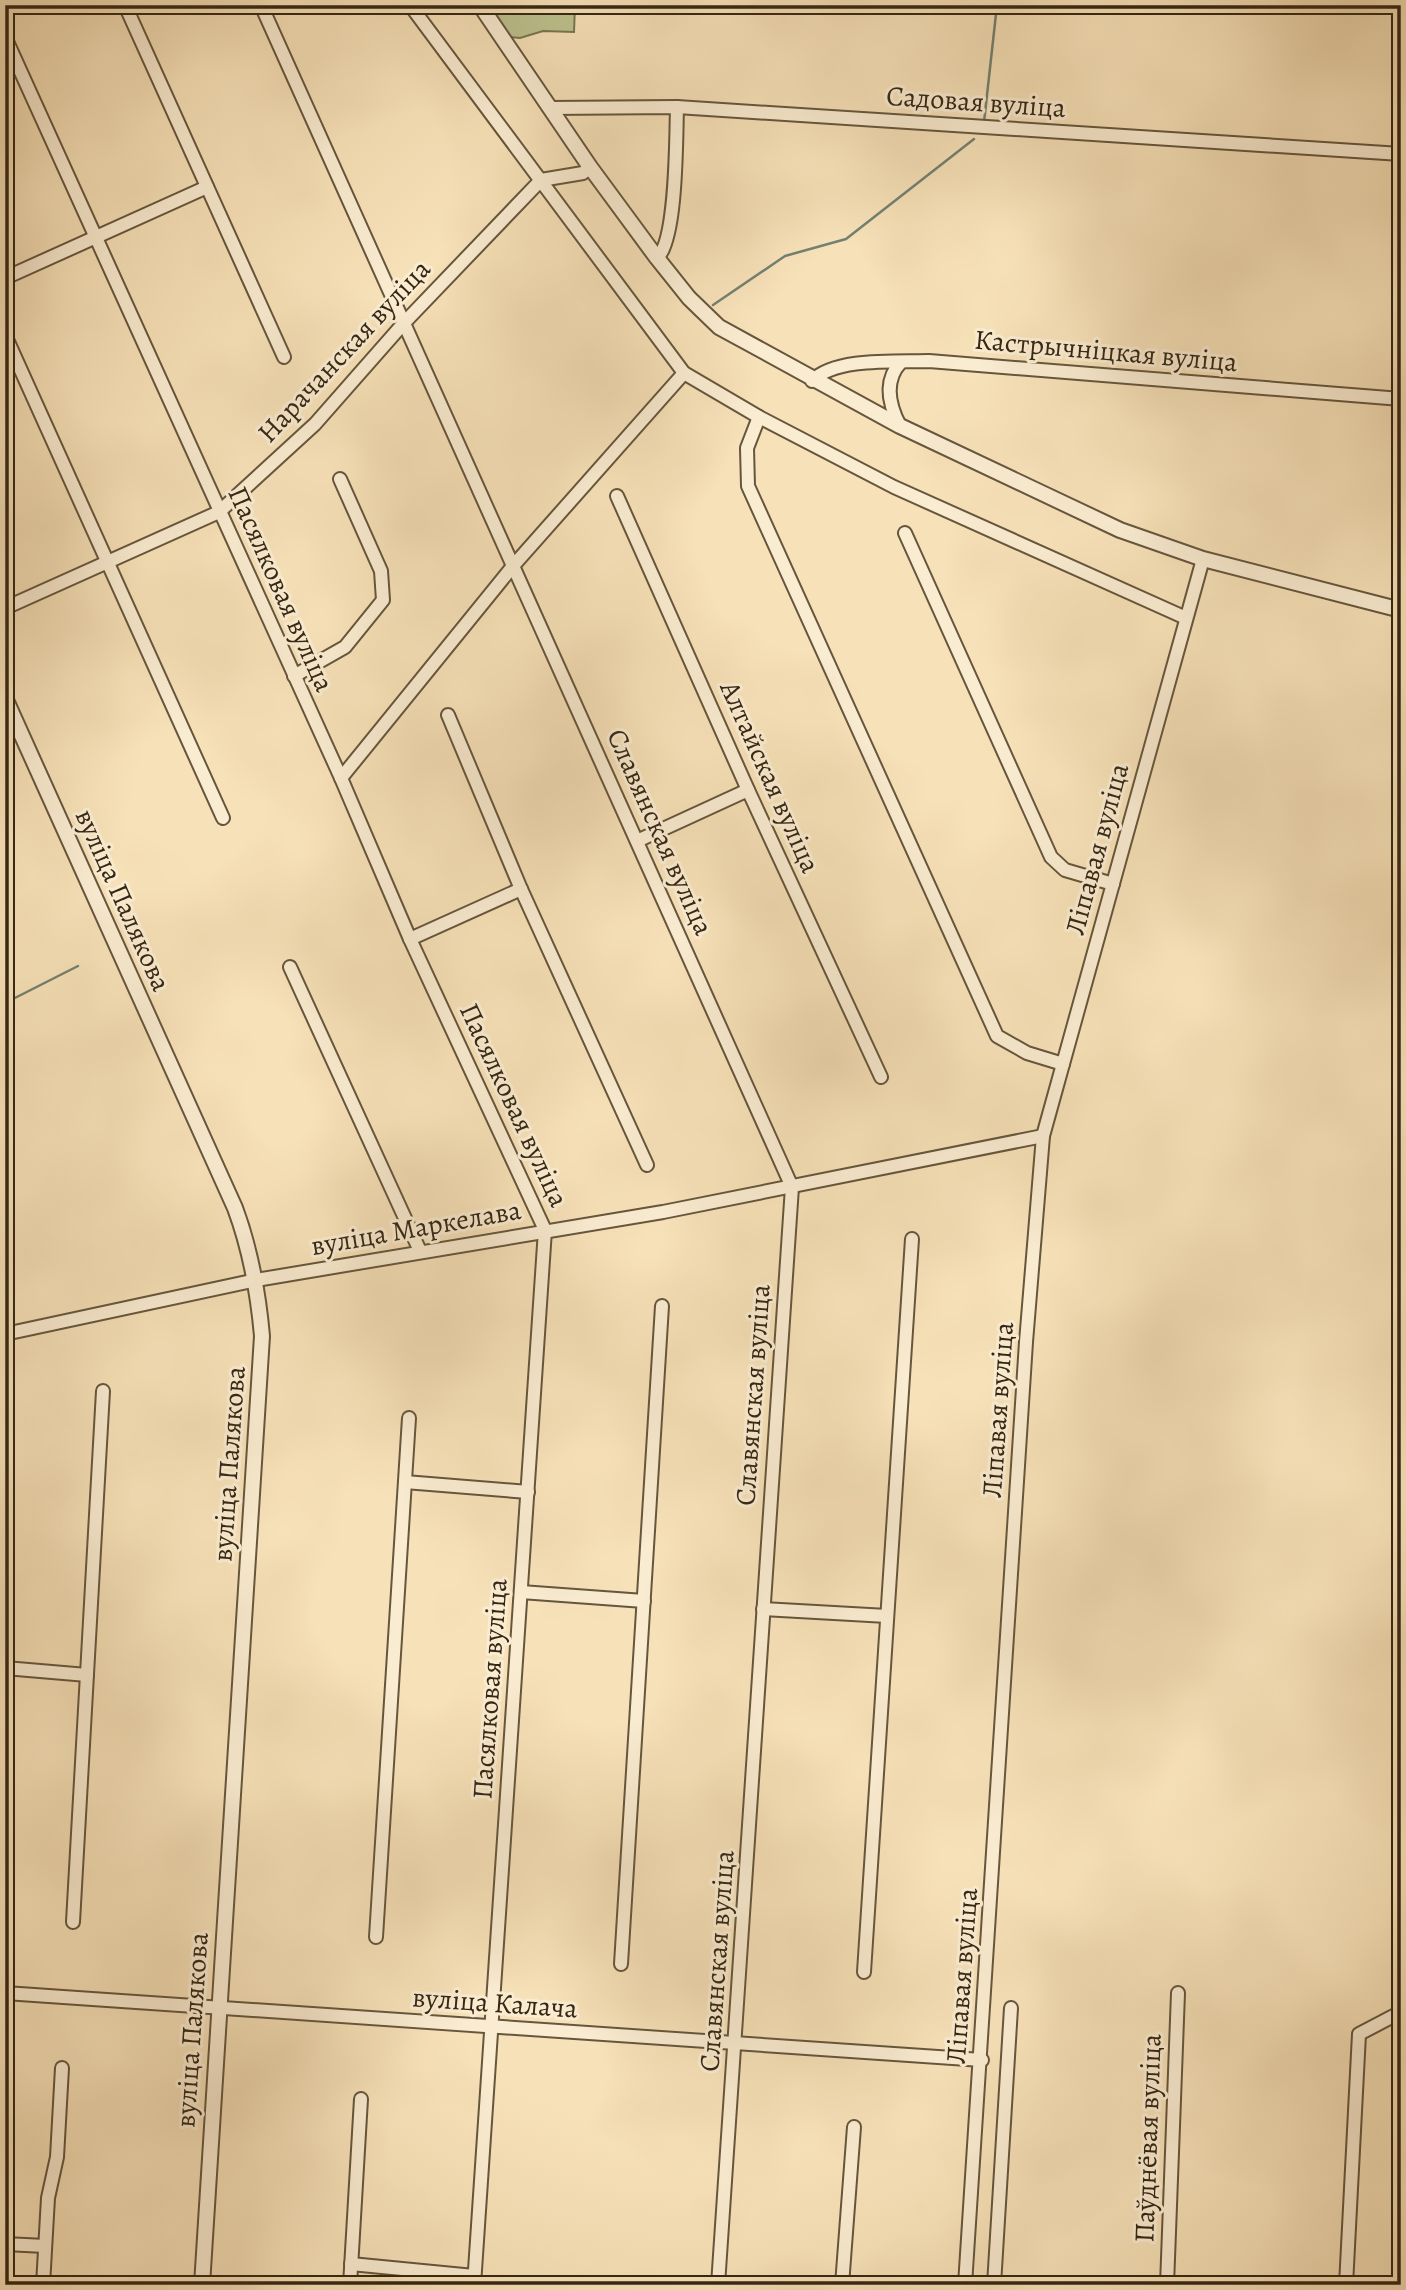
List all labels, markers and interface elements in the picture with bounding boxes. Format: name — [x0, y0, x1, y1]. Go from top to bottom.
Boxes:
street label: Садовая вуліца — [885, 77, 1067, 127]
street label: Нарачанская вуліца — [249, 251, 439, 451]
street label: Кастрычніцкая вуліца — [973, 321, 1239, 381]
street label: Пасялковая вуліца — [219, 480, 343, 698]
street label: Алтайская вуліца — [710, 674, 829, 879]
street label: Славянская вуліца — [598, 723, 723, 941]
street label: Ліпавая вуліца — [1056, 759, 1138, 939]
street label: вуліца Палякова — [66, 803, 180, 997]
street label: Пасялковая вуліца — [450, 997, 578, 1213]
street label: вуліца Маркелава — [308, 1191, 524, 1265]
street label: Славянская вуліца — [726, 1283, 780, 1507]
street label: Ліпавая вуліца — [973, 1321, 1023, 1499]
street label: вуліца Палякова — [203, 1365, 255, 1563]
street label: Пасялковая вуліца — [463, 1577, 517, 1801]
street label: Славянская вуліца — [690, 1849, 744, 2073]
street label: Ліпавая вуліца — [937, 1887, 987, 2065]
street label: вуліца Палякова — [166, 1931, 218, 2129]
street label: вуліца Калача — [411, 1978, 579, 2028]
street label: Паўднёвая вуліца — [1125, 2033, 1171, 2243]

